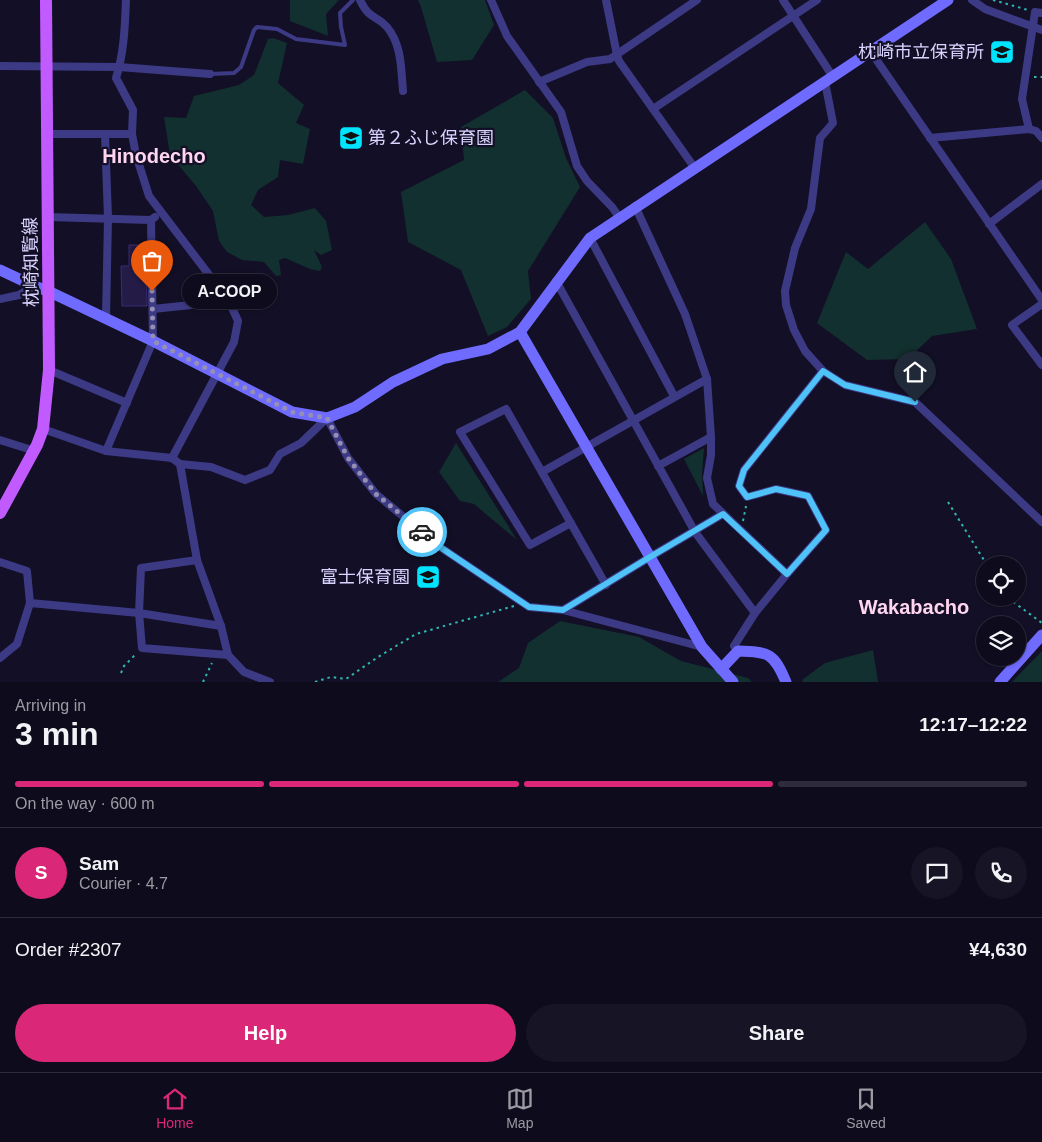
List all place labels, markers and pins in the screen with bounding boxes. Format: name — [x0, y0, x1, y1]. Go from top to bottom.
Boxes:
school or university icon: 枕崎市立保育所 — [989, 39, 1015, 65]
place label: 枕崎市立保育所 — [858, 42, 984, 62]
school or university icon: 第２ふじ保育園 — [338, 125, 364, 151]
place label: 第２ふじ保育園 — [368, 128, 494, 148]
pin — [131, 240, 173, 291]
callout: A-COOP — [182, 274, 277, 308]
pin — [894, 351, 936, 402]
school or university icon: 富士保育園 — [415, 564, 441, 590]
place label: 富士保育園 — [320, 567, 410, 587]

